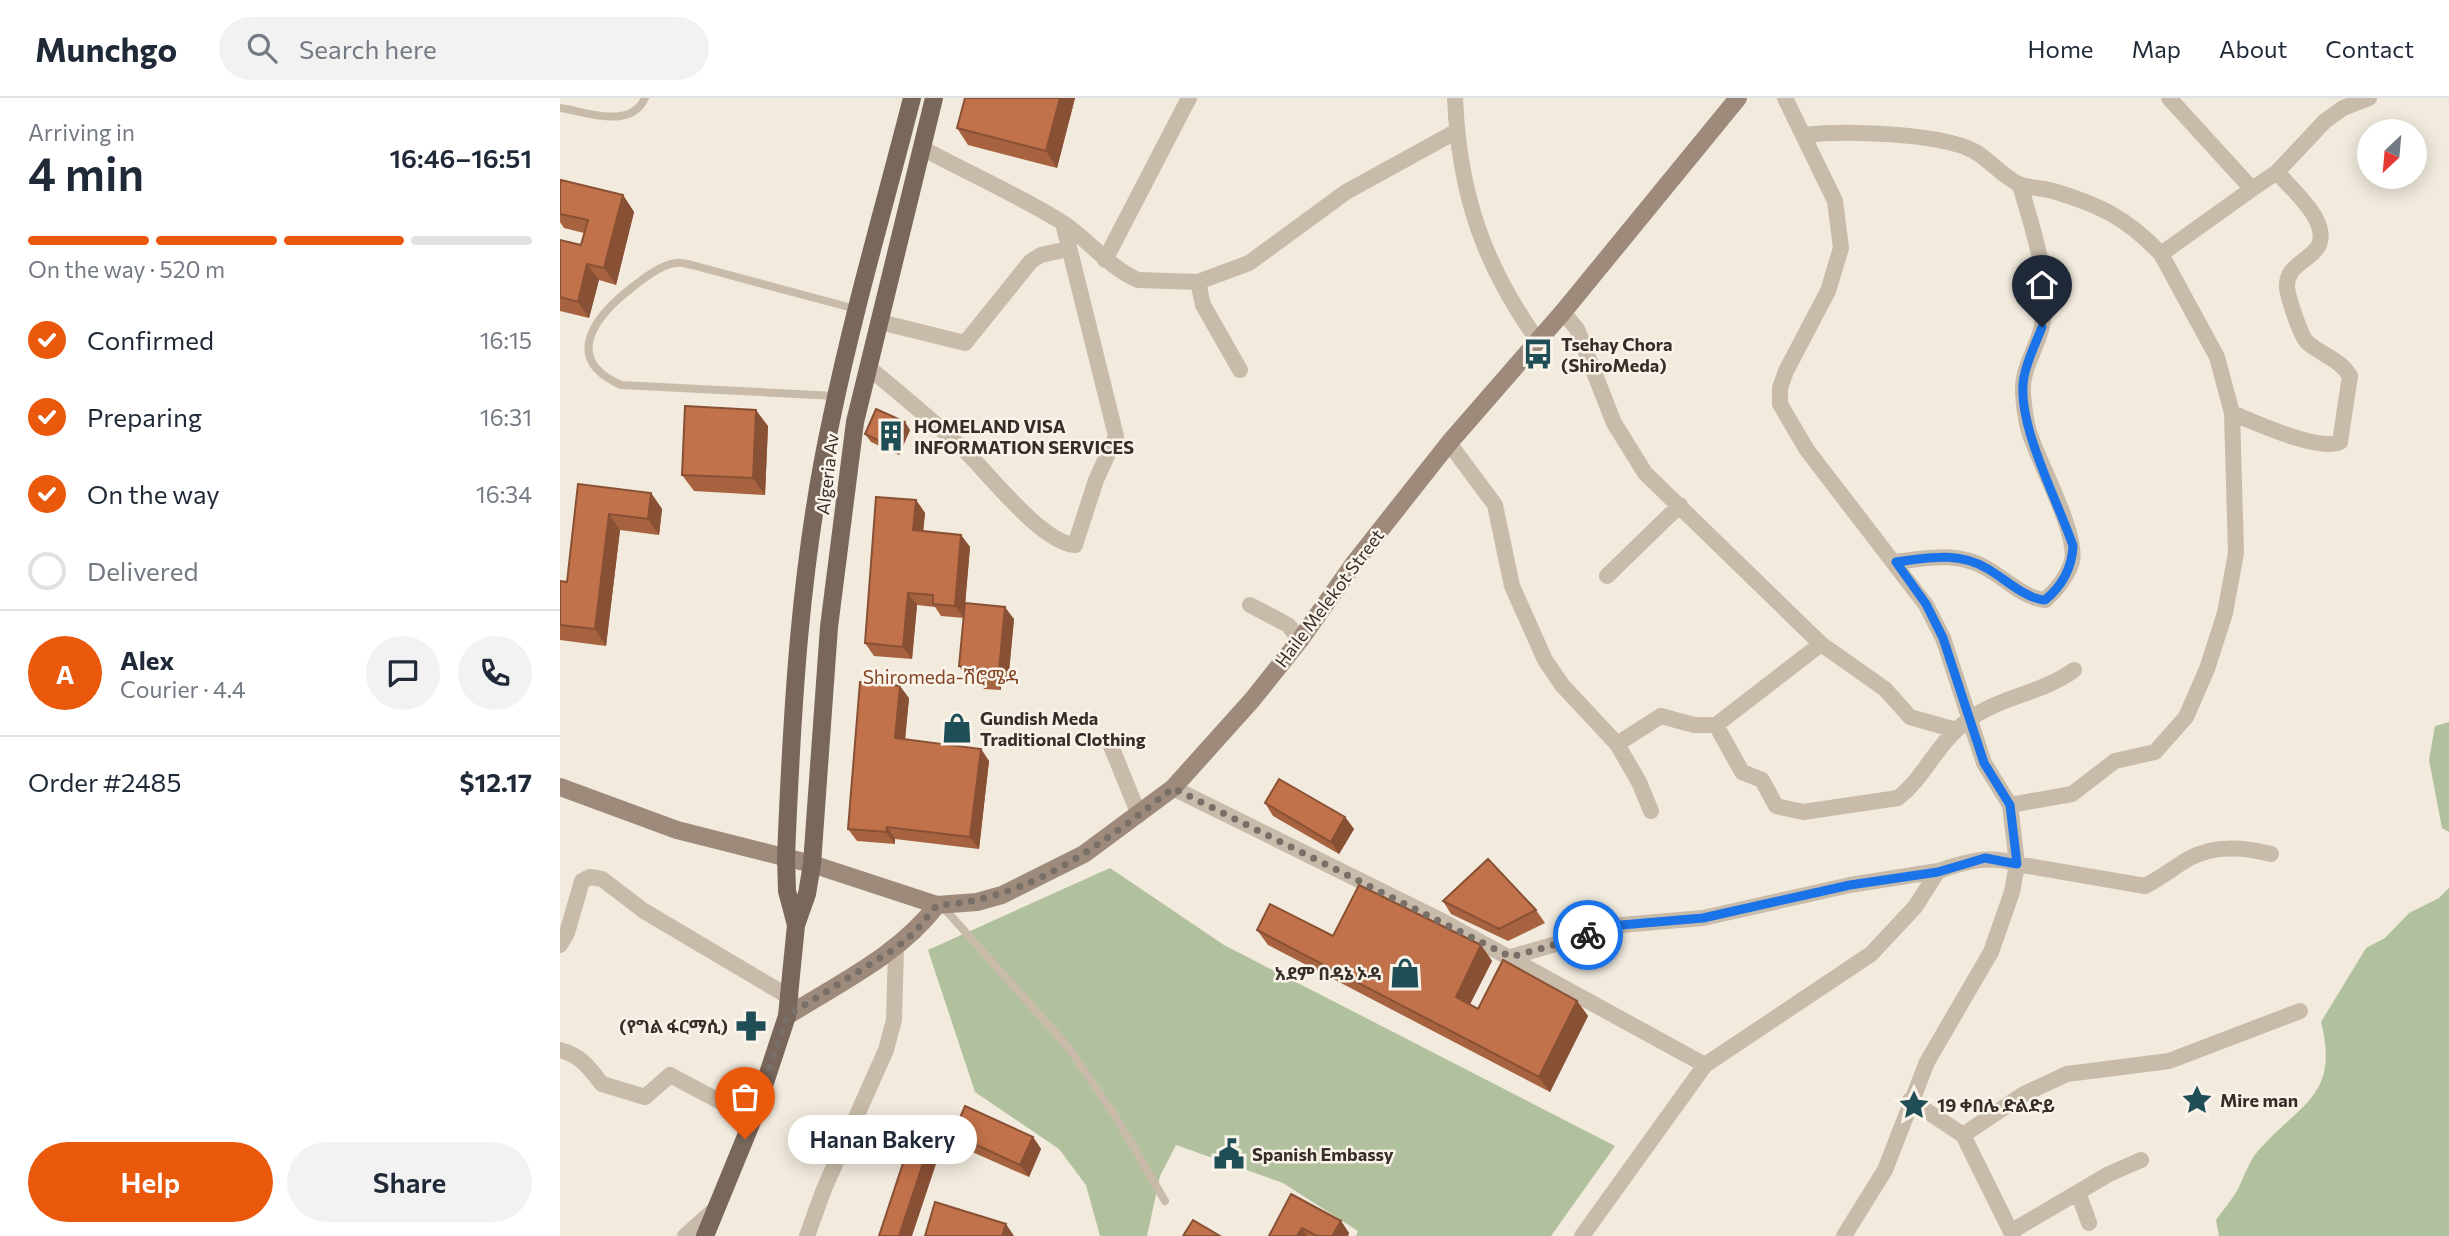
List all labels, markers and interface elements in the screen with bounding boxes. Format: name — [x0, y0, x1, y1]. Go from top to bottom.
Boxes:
search box — [219, 17, 709, 80]
text: Munchgo — [35, 28, 177, 69]
icon: search — [243, 29, 281, 67]
text: Search here — [299, 33, 437, 64]
text: Home — [2028, 34, 2094, 63]
text: Map — [2132, 34, 2181, 63]
text: About — [2219, 34, 2287, 63]
text: Contact — [2325, 34, 2414, 63]
text: Arriving in — [28, 118, 135, 146]
north arrow — [2357, 119, 2427, 189]
map controls — [2357, 119, 2427, 189]
text: 16:46–16:51 — [390, 142, 532, 173]
text: 4 min — [28, 144, 144, 200]
text: On the way · 520 m — [28, 255, 225, 283]
pin — [2012, 255, 2072, 327]
icon: home — [2023, 266, 2061, 304]
icon: check — [28, 321, 66, 359]
text: Confirmed — [87, 324, 214, 355]
text: 16:15 — [480, 326, 532, 354]
place label: Tsehay Chora (ShiroMeda) — [1561, 333, 1672, 376]
bus stop icon: Tsehay Chora (ShiroMeda) — [1521, 337, 1555, 371]
icon: check — [28, 398, 66, 436]
text: Preparing — [87, 401, 202, 432]
text: 16:31 — [480, 403, 532, 431]
place label: HOMELAND VISA INFORMATION SERVICES — [914, 415, 1134, 458]
building icon: HOMELAND VISA INFORMATION SERVICES — [874, 419, 908, 453]
street label: Algeria Av — [811, 432, 843, 516]
icon: check — [28, 475, 66, 513]
text: On the way — [87, 478, 220, 509]
text: 16:34 — [476, 480, 532, 508]
street label: Haile Melekot Street — [1270, 525, 1388, 671]
text: Delivered — [87, 555, 198, 586]
button: chat — [366, 636, 440, 710]
button: phone — [458, 636, 532, 710]
text: Alex — [120, 644, 174, 675]
text: A — [56, 658, 74, 689]
district label: Shiromeda-ሽሮሜዳ — [863, 665, 1019, 688]
text: Courier · 4.4 — [120, 675, 246, 703]
place label: Gundish Meda Traditional Clothing — [980, 707, 1146, 750]
shop icon: Gundish Meda Traditional Clothing — [940, 711, 974, 745]
text: Order #2485 — [28, 766, 181, 797]
text: $12.17 — [459, 766, 532, 797]
courier — [1553, 900, 1623, 970]
icon: bike — [1569, 916, 1607, 954]
shop icon: አደም በዳኔ ኦዳ — [1388, 956, 1422, 990]
place label: አደም በዳኔ ኦዳ — [1275, 962, 1382, 984]
pharmacy icon: (የግል ፋርማሲ) — [734, 1009, 768, 1043]
place label: (የግል ፋርማሲ) — [619, 1015, 728, 1037]
pin — [715, 1067, 775, 1139]
icon: bag — [726, 1078, 764, 1116]
place icon: Mire man — [2180, 1083, 2214, 1117]
place icon: 19 ቀበሌ ድልድይ — [1897, 1088, 1931, 1122]
place label: Mire man — [2220, 1089, 2298, 1111]
place label: 19 ቀበሌ ድልድይ — [1937, 1094, 2055, 1116]
callout: Hanan Bakery — [787, 1114, 976, 1164]
text: Hanan Bakery — [810, 1125, 955, 1153]
public building icon: Spanish Embassy — [1212, 1137, 1246, 1171]
button: Help — [28, 1142, 273, 1222]
button: Share — [287, 1142, 532, 1222]
place label: Spanish Embassy — [1252, 1143, 1394, 1165]

